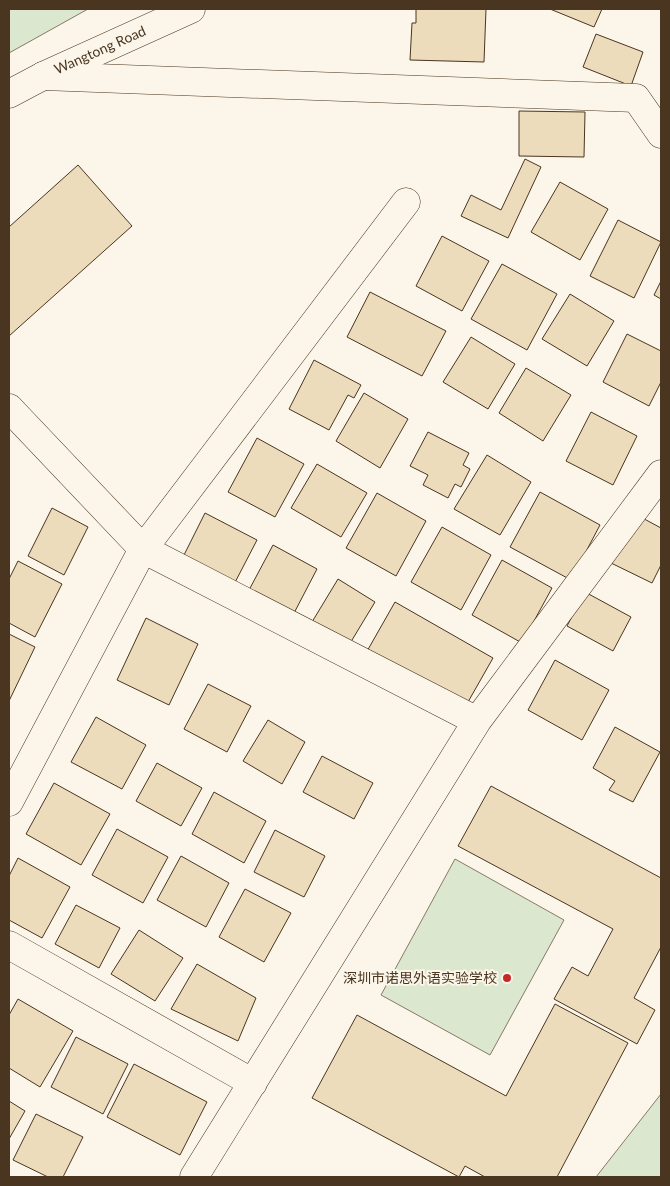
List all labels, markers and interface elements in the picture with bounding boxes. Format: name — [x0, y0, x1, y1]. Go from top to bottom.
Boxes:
street label: Wangtong Road — [51, 22, 148, 77]
place label: 深圳市诺思外语实验学校 — [343, 969, 497, 986]
marker: 深圳市诺思外语实验学校 — [501, 972, 513, 984]

